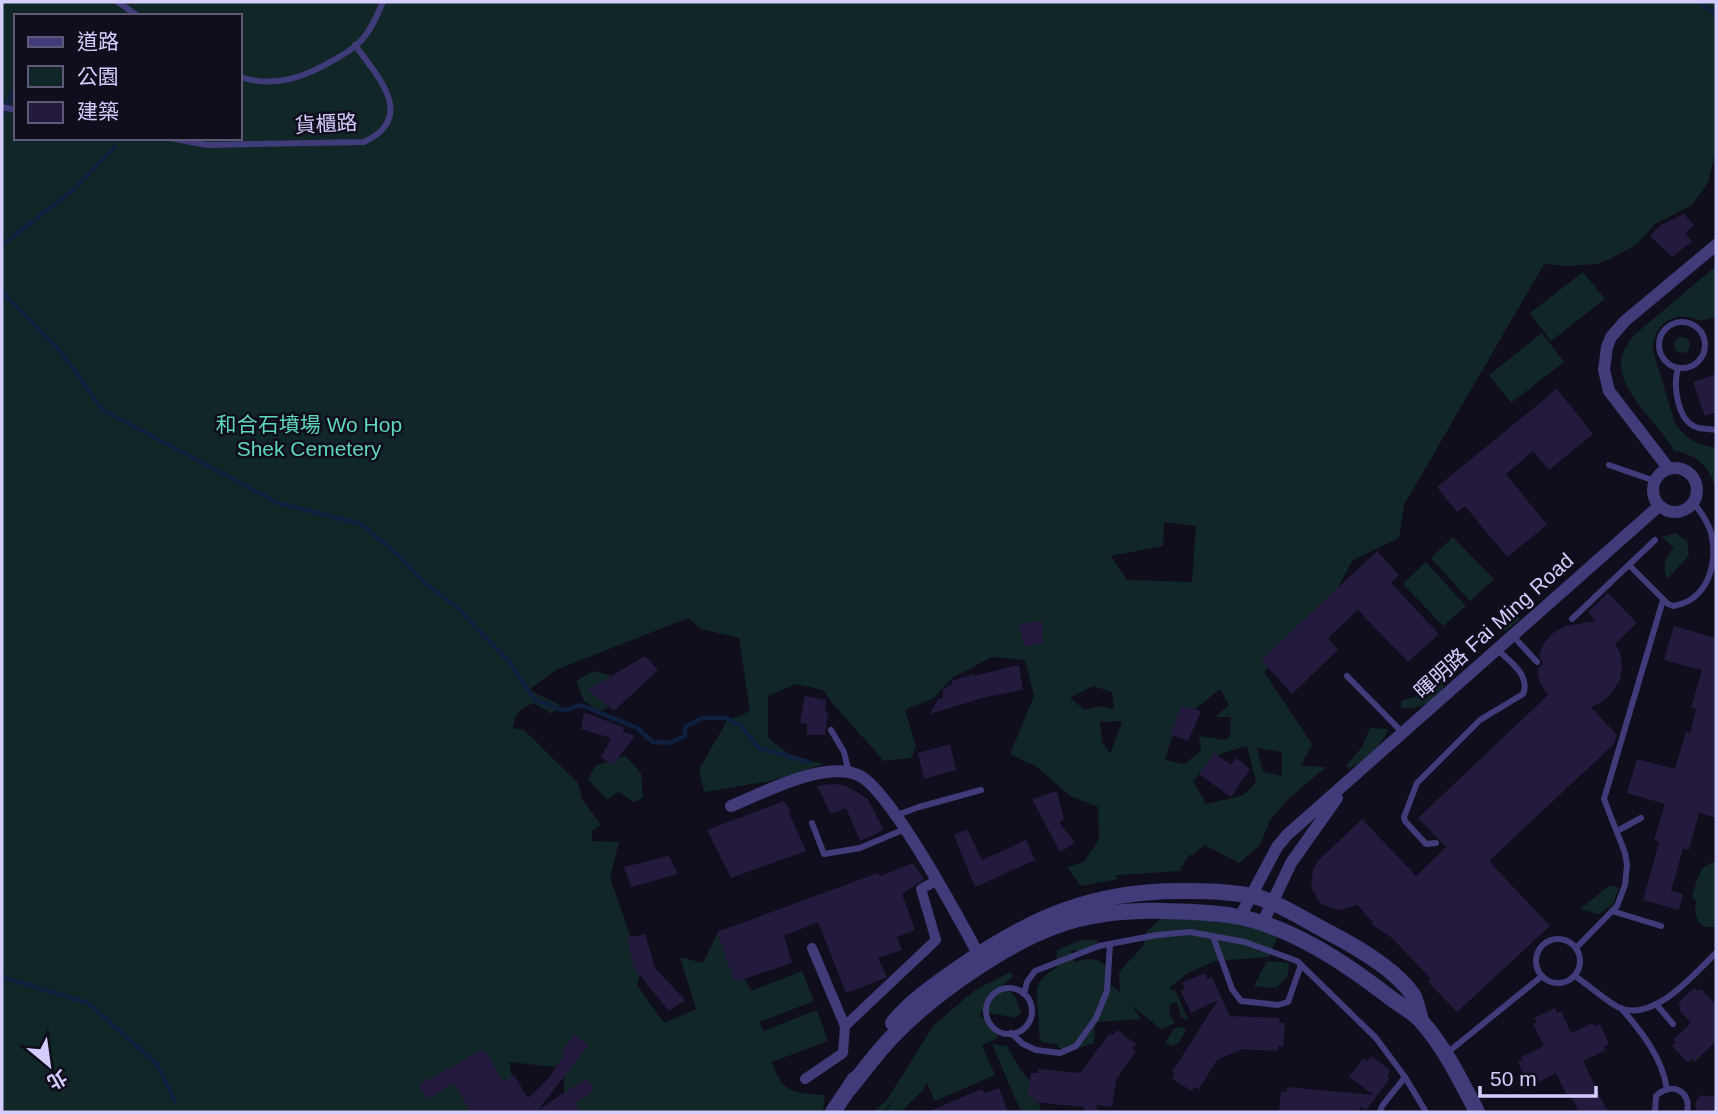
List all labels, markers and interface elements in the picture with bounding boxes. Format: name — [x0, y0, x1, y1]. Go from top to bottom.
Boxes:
legend — [14, 14, 242, 140]
text: 道路 — [77, 30, 119, 53]
text: 公園 — [77, 65, 119, 88]
text: 建築 — [77, 100, 119, 123]
street label: 貨櫃路 — [294, 110, 358, 137]
park label: 和合石墳場 Wo Hop Shek Cemetery — [216, 413, 402, 460]
street label: 暉明路 Fai Ming Road — [1410, 548, 1578, 703]
north arrow — [14, 1030, 84, 1100]
scale bar — [1480, 1054, 1596, 1098]
text: 北 — [44, 1066, 70, 1093]
text: 50 m — [1490, 1067, 1537, 1090]

